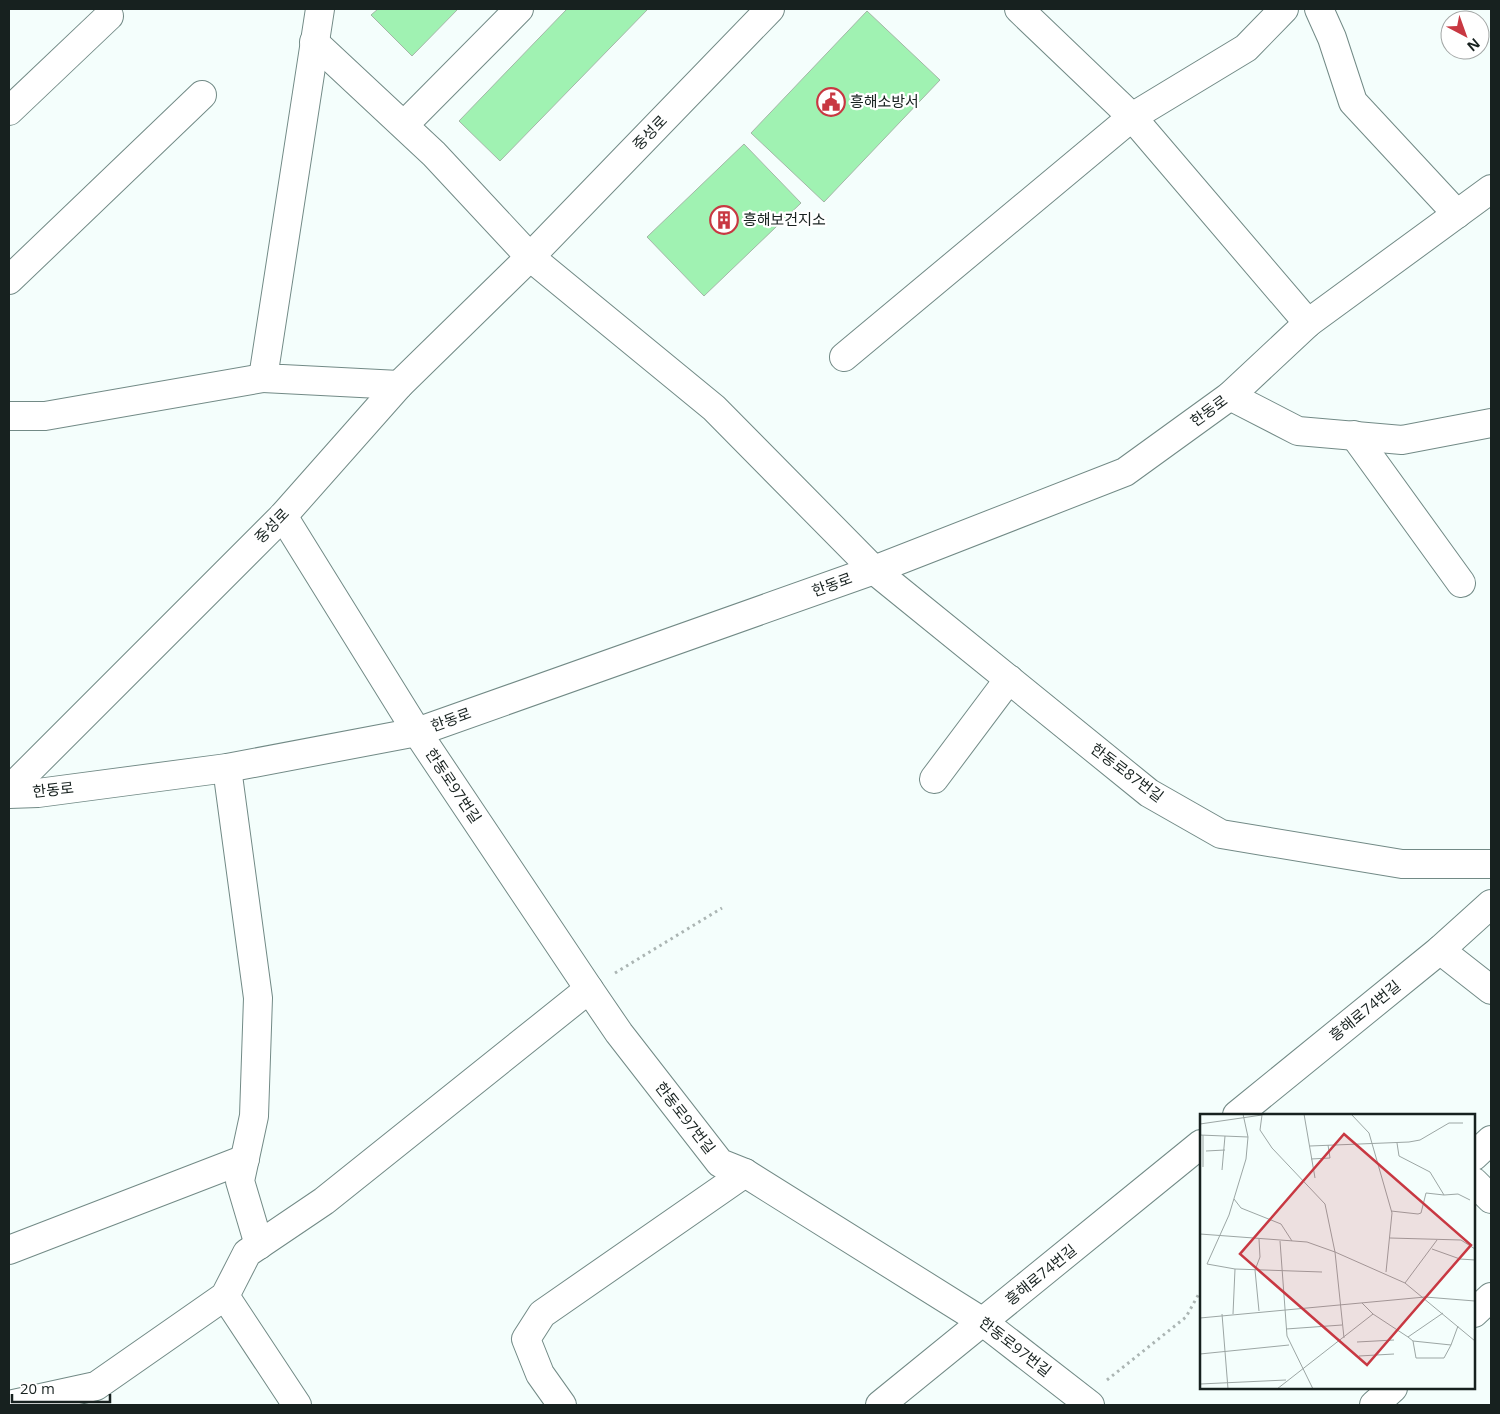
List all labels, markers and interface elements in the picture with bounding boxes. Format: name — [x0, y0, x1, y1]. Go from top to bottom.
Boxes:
north arrow — [1440, 10, 1490, 60]
text: N — [1463, 34, 1484, 56]
public building icon: 흥해소방서 — [816, 87, 846, 117]
place label: 흥해소방서 — [850, 91, 919, 111]
street label: 중성로 — [628, 110, 671, 154]
building icon: 흥해보건지소 — [709, 205, 739, 235]
place label: 흥해보건지소 — [743, 209, 826, 229]
street label: 한동로 — [1186, 390, 1231, 430]
street label: 중성로 — [250, 503, 293, 547]
street label: 한동로 — [809, 568, 855, 601]
street label: 한동로 — [428, 703, 474, 736]
street label: 한동로87번길 — [1087, 738, 1168, 806]
street label: 한동로97번길 — [421, 744, 486, 827]
street label: 한동로 — [31, 777, 75, 801]
street label: 흥해로74번길 — [1325, 975, 1404, 1045]
street label: 한동로97번길 — [651, 1077, 720, 1157]
inset map — [1200, 1114, 1475, 1389]
street label: 흥해로74번길 — [1001, 1239, 1080, 1309]
street label: 한동로97번길 — [976, 1312, 1056, 1381]
scale bar — [12, 1372, 110, 1404]
text: 20 m — [20, 1378, 55, 1398]

